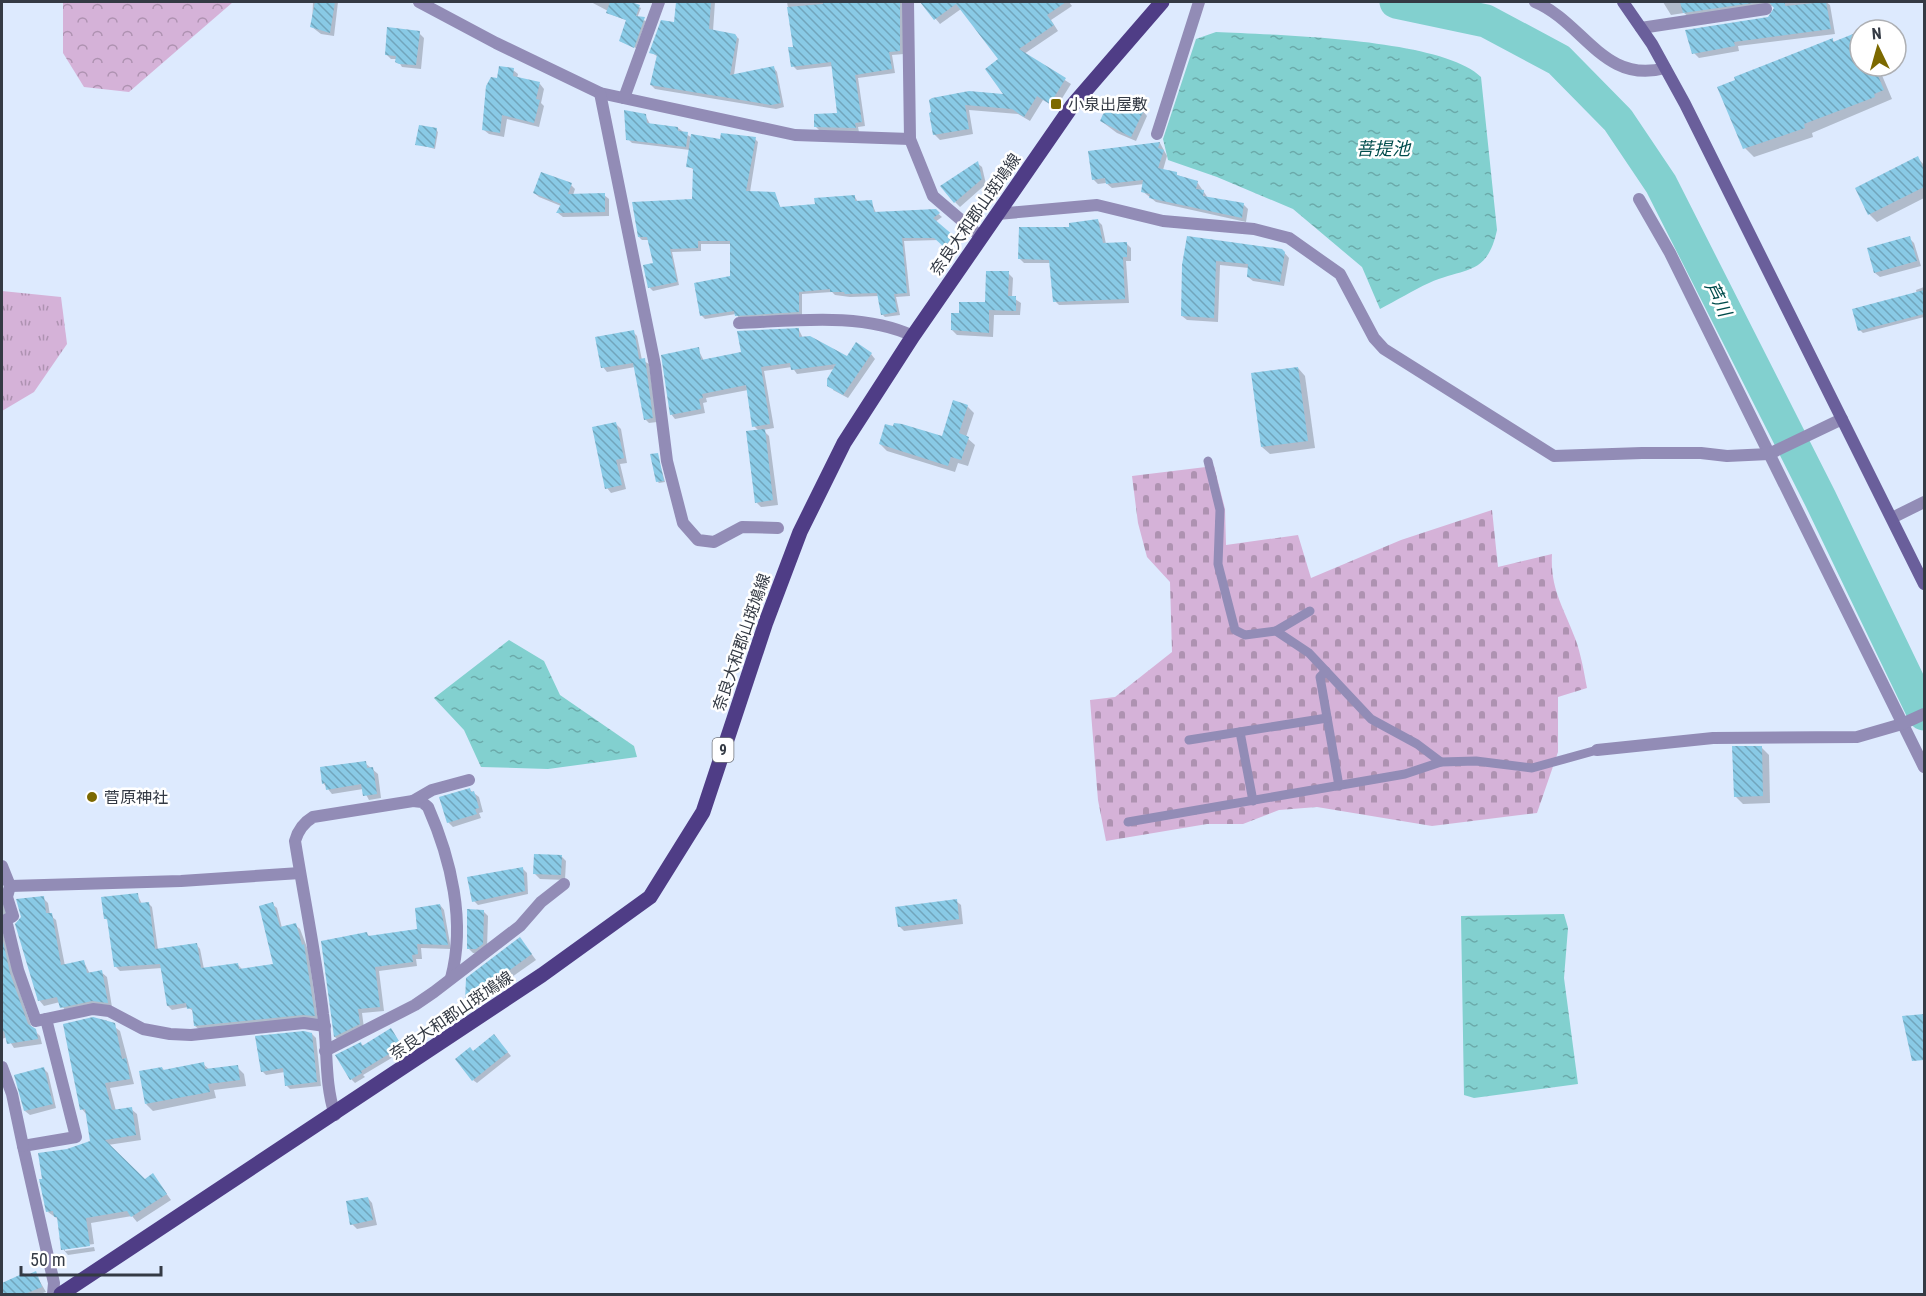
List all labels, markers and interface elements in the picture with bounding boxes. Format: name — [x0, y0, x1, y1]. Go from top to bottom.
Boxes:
north arrow — [1848, 18, 1908, 78]
text: N — [1871, 24, 1882, 43]
place label: 小泉出屋敷 — [1068, 95, 1148, 114]
marker: 小泉出屋敷 — [1049, 97, 1063, 111]
water label: 菩提池 — [1356, 138, 1412, 159]
street label: 奈良大和郡山斑鳩線 — [926, 150, 1024, 279]
water label: 芦川 — [1701, 278, 1737, 321]
street label: 奈良大和郡山斑鳩線 — [709, 571, 774, 713]
road number: 9 — [712, 738, 734, 762]
place label: 菅原神社 — [104, 788, 168, 807]
marker: 菅原神社 — [85, 790, 99, 804]
street label: 奈良大和郡山斑鳩線 — [386, 967, 516, 1064]
scale bar — [21, 1239, 160, 1277]
text: 50 m — [30, 1249, 65, 1270]

